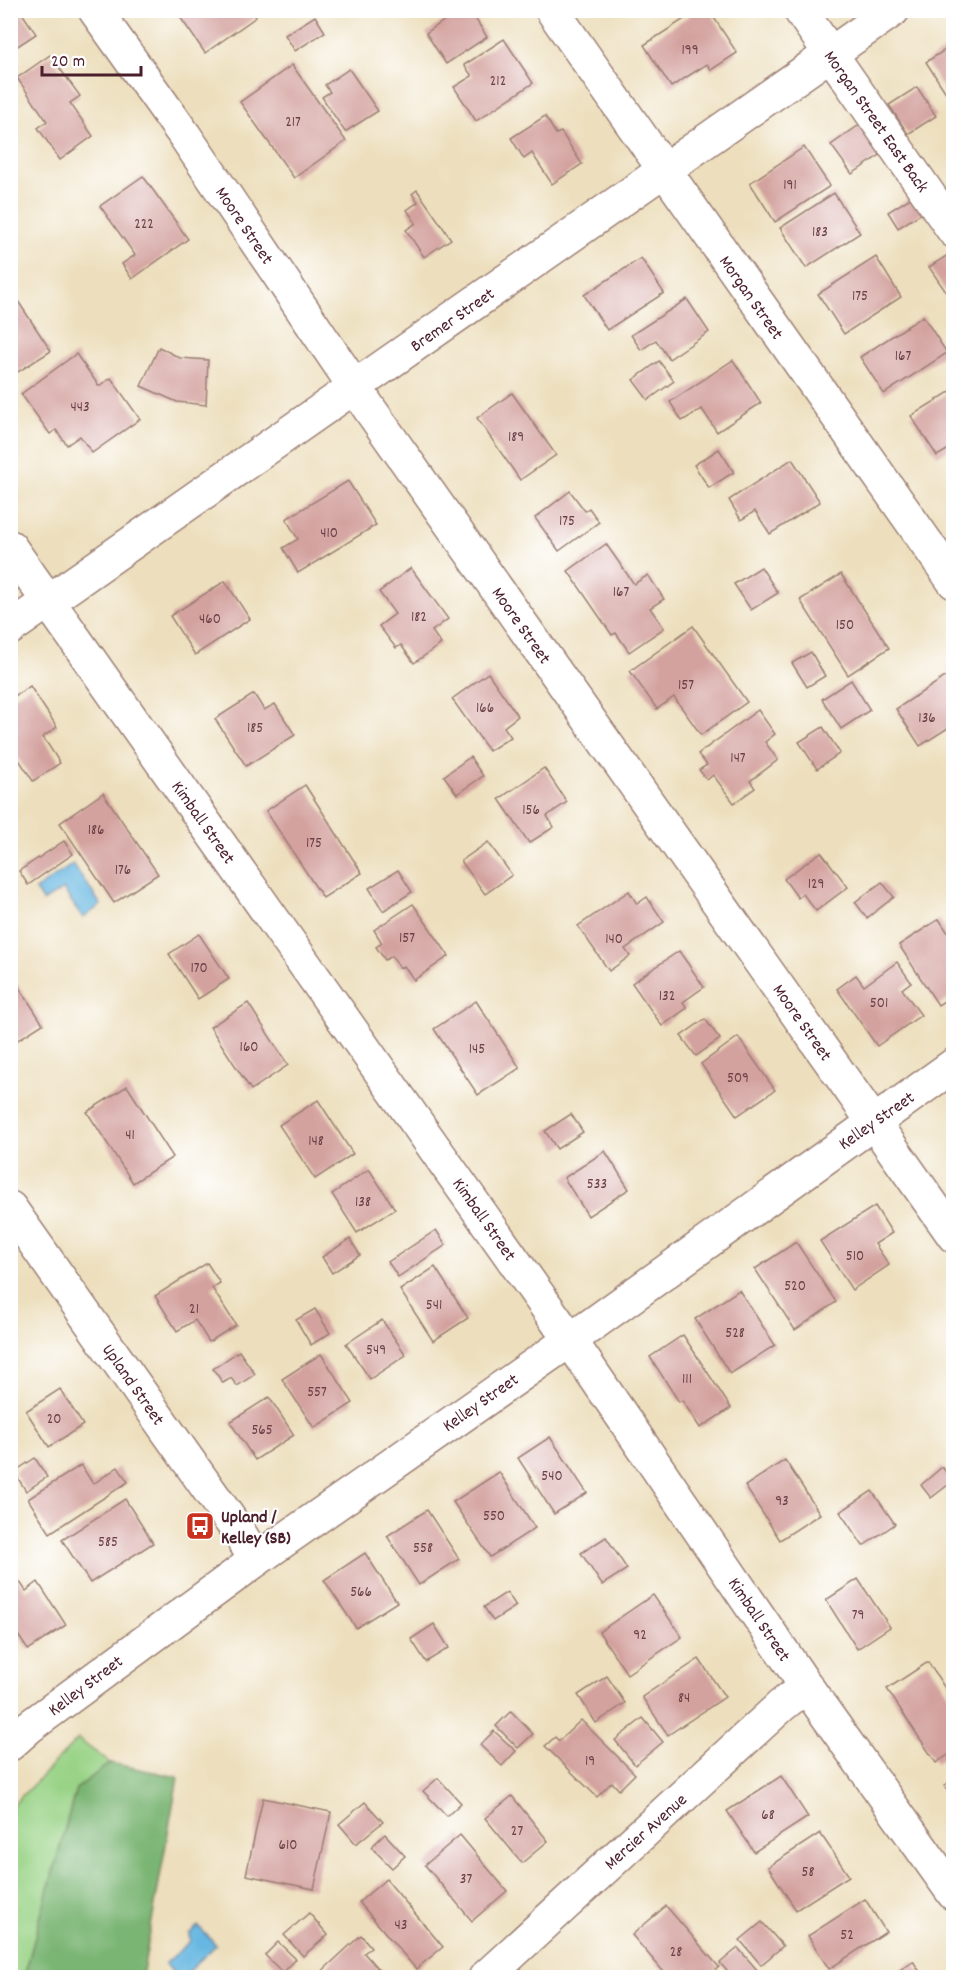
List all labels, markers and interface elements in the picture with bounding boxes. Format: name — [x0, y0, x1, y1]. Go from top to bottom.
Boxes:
scale bar — [42, 39, 141, 77]
house number: 199 — [681, 40, 699, 62]
street label: Morgan Street East Back — [816, 46, 933, 199]
text: 20 m — [51, 50, 85, 75]
house number: 212 — [490, 71, 506, 93]
house number: 217 — [285, 112, 301, 134]
house number: 191 — [783, 175, 797, 197]
street label: Moore Street — [208, 183, 278, 271]
house number: 222 — [134, 214, 154, 236]
house number: 183 — [812, 222, 828, 244]
street label: Morgan Street — [712, 251, 788, 346]
street label: Bremer Street — [406, 283, 501, 359]
house number: 175 — [852, 286, 868, 308]
house number: 167 — [895, 346, 911, 368]
house number: 443 — [70, 397, 90, 419]
house number: 189 — [508, 427, 524, 449]
house number: 175 — [559, 511, 575, 533]
house number: 410 — [320, 523, 338, 545]
house number: 167 — [613, 582, 629, 604]
street label: Moore Street — [484, 583, 556, 670]
house number: 182 — [411, 607, 427, 629]
house number: 460 — [199, 609, 221, 631]
house number: 150 — [836, 615, 854, 637]
house number: 157 — [678, 675, 694, 697]
house number: 166 — [476, 698, 494, 720]
house number: 136 — [918, 708, 936, 730]
house number: 185 — [247, 718, 263, 740]
house number: 147 — [730, 748, 746, 770]
street label: Kimball Street — [164, 777, 240, 870]
house number: 156 — [522, 800, 540, 822]
house number: 186 — [88, 820, 104, 842]
house number: 175 — [306, 833, 322, 855]
house number: 176 — [115, 860, 131, 882]
house number: 129 — [808, 874, 824, 896]
house number: 157 — [399, 928, 415, 950]
house number: 140 — [605, 929, 623, 951]
house number: 170 — [190, 958, 208, 980]
street label: Moore Street — [765, 980, 837, 1067]
house number: 132 — [659, 986, 675, 1008]
house number: 501 — [870, 993, 888, 1015]
house number: 160 — [240, 1037, 258, 1059]
house number: 145 — [469, 1039, 485, 1061]
house number: 509 — [727, 1068, 749, 1090]
street label: Kelley Street — [834, 1086, 921, 1157]
house number: 41 — [125, 1125, 135, 1147]
house number: 148 — [308, 1131, 324, 1153]
street label: Kimball Street — [445, 1174, 521, 1267]
house number: 533 — [587, 1174, 607, 1196]
house number: 138 — [355, 1192, 371, 1214]
house number: 510 — [846, 1246, 864, 1268]
house number: 520 — [784, 1276, 806, 1298]
house number: 541 — [426, 1295, 442, 1317]
house number: 21 — [189, 1299, 199, 1321]
house number: 528 — [725, 1323, 745, 1345]
street label: Upland Street — [95, 1340, 169, 1432]
house number: 549 — [366, 1340, 386, 1362]
street label: Kelley Street — [438, 1368, 525, 1439]
house number: 111 — [682, 1369, 692, 1391]
house number: 557 — [307, 1382, 327, 1404]
house number: 20 — [47, 1409, 61, 1431]
house number: 565 — [251, 1420, 273, 1442]
house number: 540 — [541, 1466, 563, 1488]
house number: 93 — [775, 1491, 789, 1513]
place label: Upland / Kelley (SB) — [221, 1506, 291, 1552]
house number: 550 — [483, 1506, 505, 1528]
bus stop icon: Upland / Kelley (SB) — [184, 1510, 216, 1542]
house number: 585 — [98, 1532, 118, 1554]
house number: 558 — [413, 1538, 433, 1560]
street label: Kimball Street — [721, 1573, 796, 1668]
house number: 566 — [350, 1582, 372, 1604]
house number: 79 — [852, 1605, 864, 1627]
house number: 92 — [633, 1625, 647, 1647]
street label: Kelley Street — [44, 1650, 129, 1723]
house number: 84 — [678, 1688, 690, 1710]
house number: 19 — [585, 1751, 595, 1773]
street label: Mercier Avenue — [600, 1789, 694, 1877]
house number: 68 — [761, 1805, 775, 1827]
house number: 27 — [511, 1821, 523, 1843]
house number: 610 — [279, 1835, 297, 1857]
house number: 58 — [802, 1862, 814, 1884]
house number: 37 — [460, 1869, 472, 1891]
house number: 43 — [395, 1915, 407, 1937]
house number: 52 — [840, 1925, 854, 1947]
house number: 28 — [670, 1942, 682, 1964]

